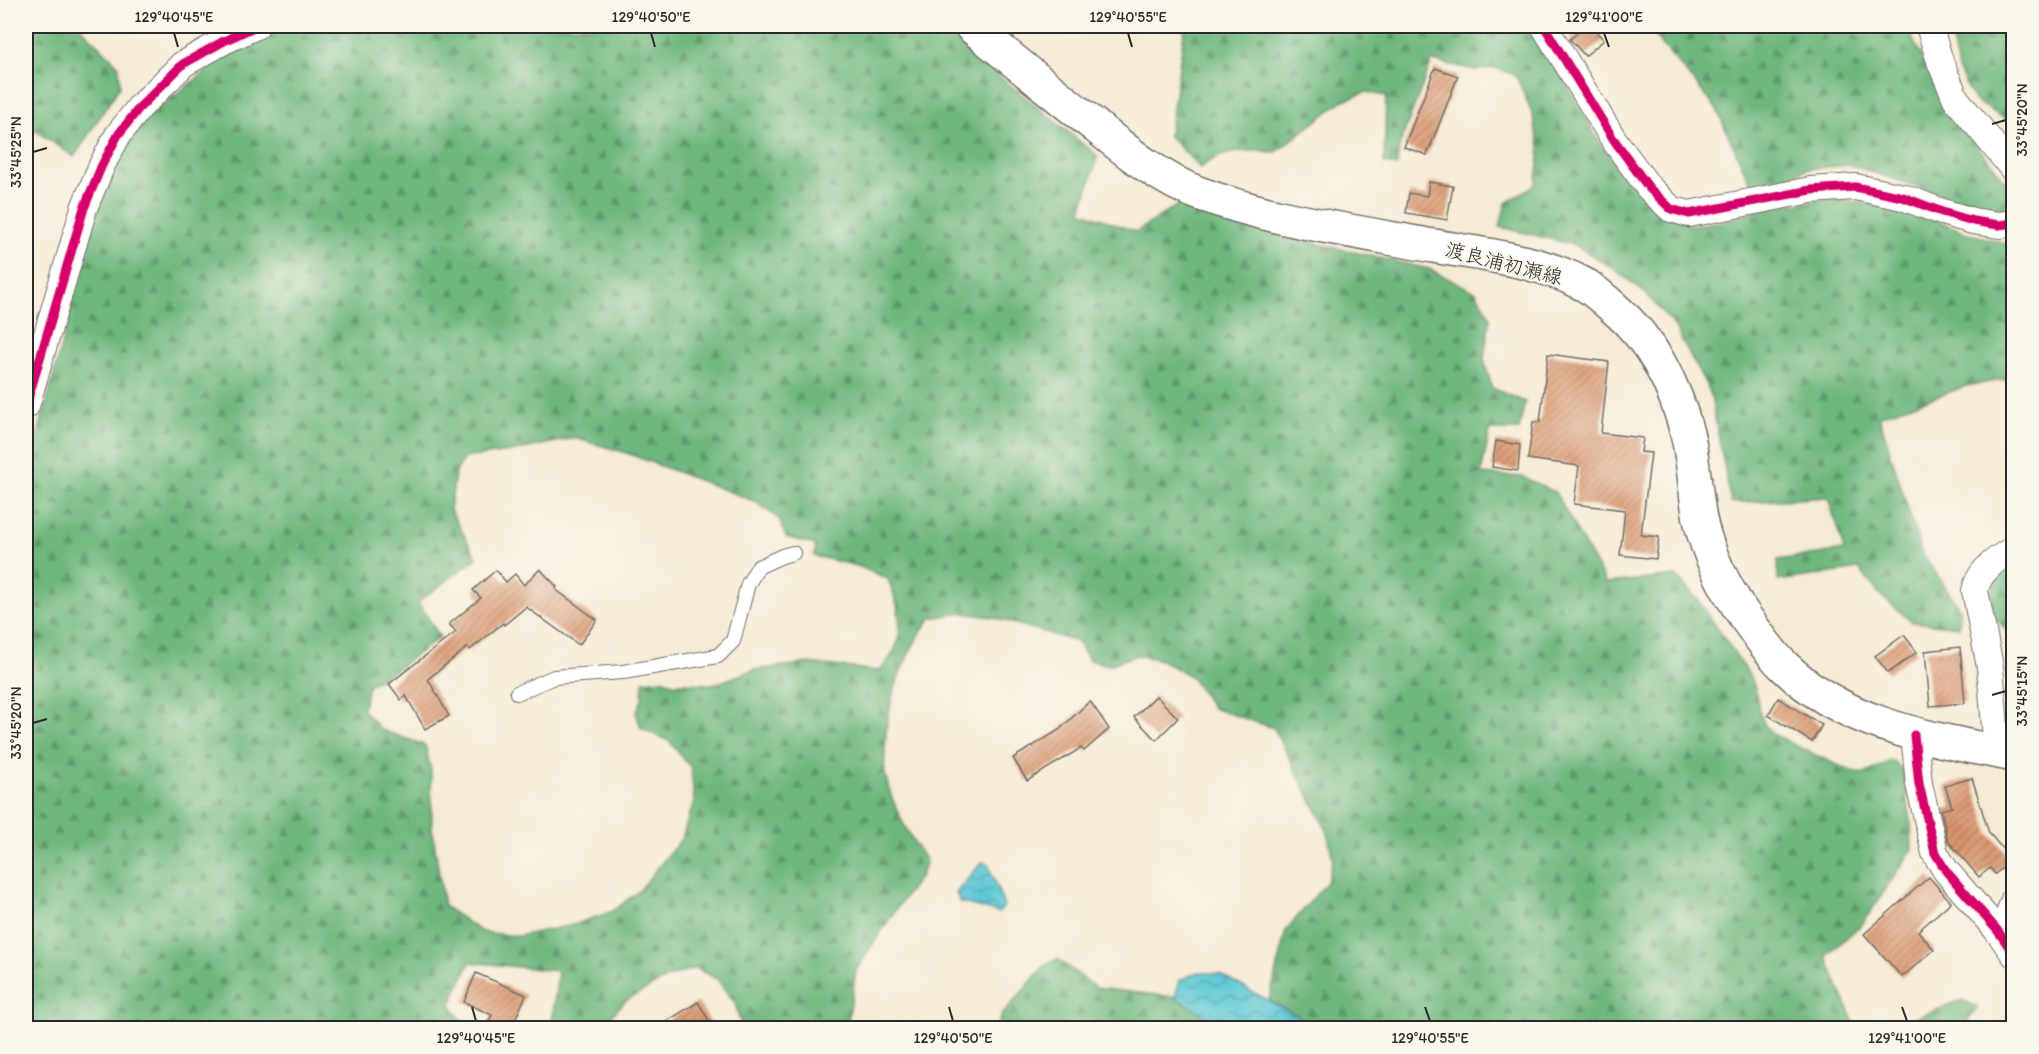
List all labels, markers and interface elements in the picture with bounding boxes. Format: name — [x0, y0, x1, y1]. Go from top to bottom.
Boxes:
text: 129°40'45"E — [135, 8, 213, 26]
text: 129°40'50"E — [611, 8, 691, 26]
text: 129°40'55"E — [1089, 8, 1167, 26]
text: 129°41'00"E — [1565, 8, 1643, 26]
text: 33°45'20"N — [2013, 83, 2031, 157]
text: 33°45'25"N — [7, 116, 25, 188]
street label: 渡良浦初瀬線 — [1443, 237, 1565, 289]
text: 33°45'15"N — [2013, 656, 2031, 726]
text: 33°45'20"N — [7, 686, 25, 760]
text: 129°40'45"E — [437, 1029, 515, 1047]
text: 129°40'50"E — [913, 1029, 993, 1047]
text: 129°40'55"E — [1391, 1029, 1469, 1047]
text: 129°41'00"E — [1868, 1029, 1946, 1047]

